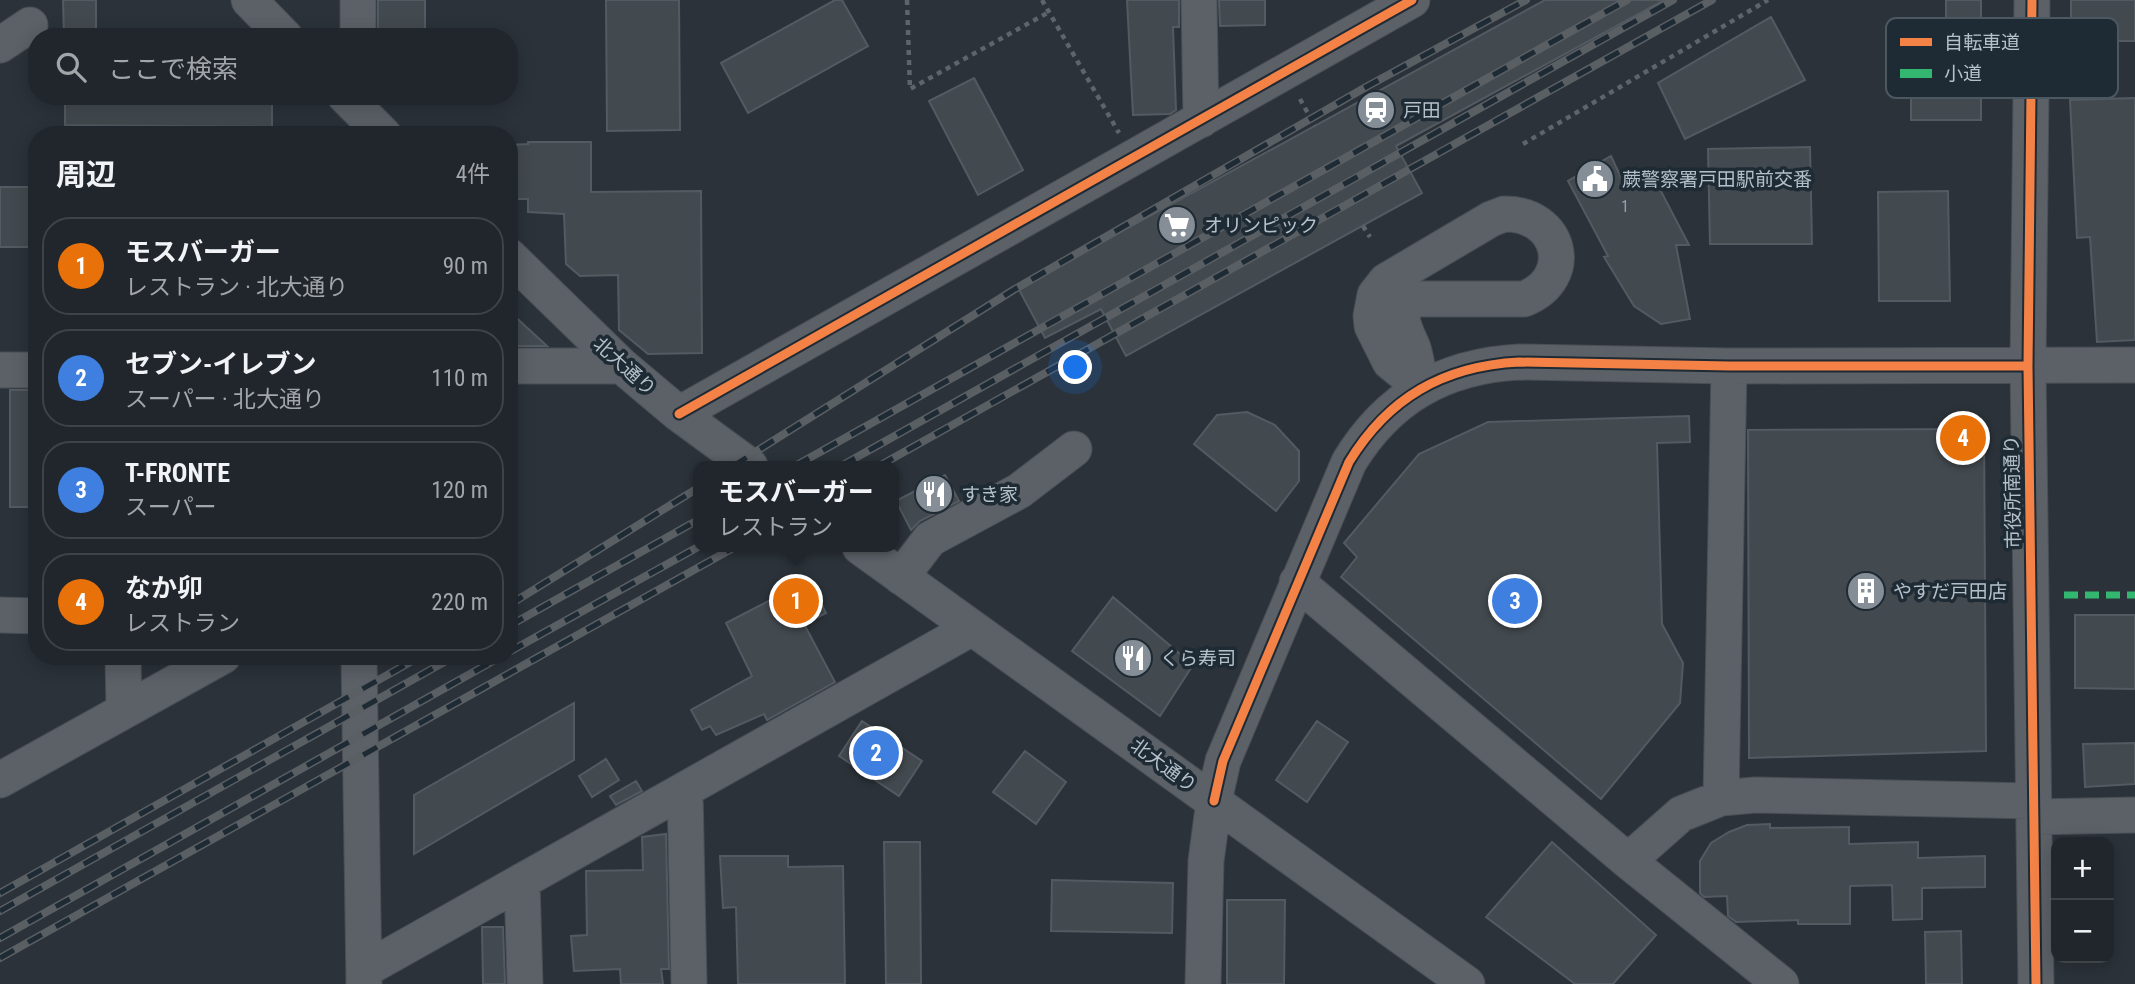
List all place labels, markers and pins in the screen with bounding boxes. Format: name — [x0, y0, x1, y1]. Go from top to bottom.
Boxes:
station icon: 戸田 — [1355, 89, 1397, 131]
place label: 戸田 — [1403, 99, 1441, 122]
public building icon: 蕨警察署戸田駅前交番 — [1574, 158, 1616, 200]
place label: 蕨警察署戸田駅前交番 — [1622, 168, 1812, 191]
supermarket icon: オリンピック — [1156, 204, 1198, 246]
place label: オリンピック — [1204, 214, 1318, 237]
pin: 4 — [1940, 412, 1986, 464]
restaurant icon: すき家 — [913, 473, 955, 515]
place label: すき家 — [961, 483, 1018, 506]
building icon: やすだ戸田店 — [1845, 570, 1887, 612]
pin: 1 — [773, 575, 819, 627]
pin: 3 — [1492, 575, 1538, 627]
place label: やすだ戸田店 — [1893, 580, 2007, 603]
restaurant icon: くら寿司 — [1112, 637, 1154, 679]
place label: くら寿司 — [1160, 647, 1236, 670]
pin: 2 — [853, 727, 899, 779]

